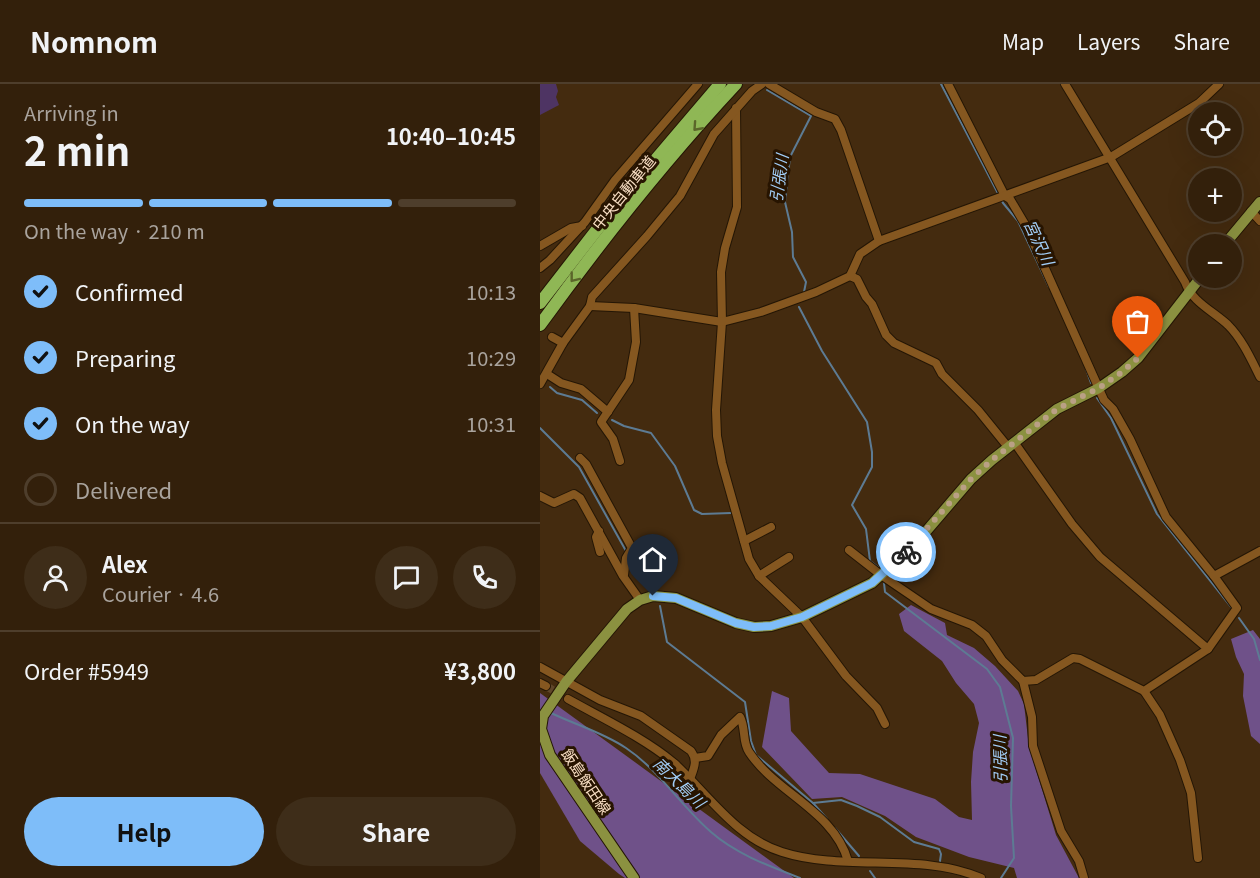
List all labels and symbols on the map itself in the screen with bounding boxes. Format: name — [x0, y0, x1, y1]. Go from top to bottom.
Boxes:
one-way arrow — [693, 121, 704, 131]
street label: 中央自動車道 — [587, 150, 659, 234]
water label: 引張川 — [763, 151, 794, 203]
water label: 宮沢川 — [1019, 215, 1062, 271]
one-way arrow — [570, 272, 581, 283]
pin — [1112, 296, 1163, 358]
courier — [876, 522, 936, 582]
pin — [627, 534, 678, 596]
water label: 引張川 — [987, 733, 1011, 783]
street label: 飯島飯田線 — [557, 744, 617, 818]
water label: 南大島川 — [649, 751, 713, 814]

